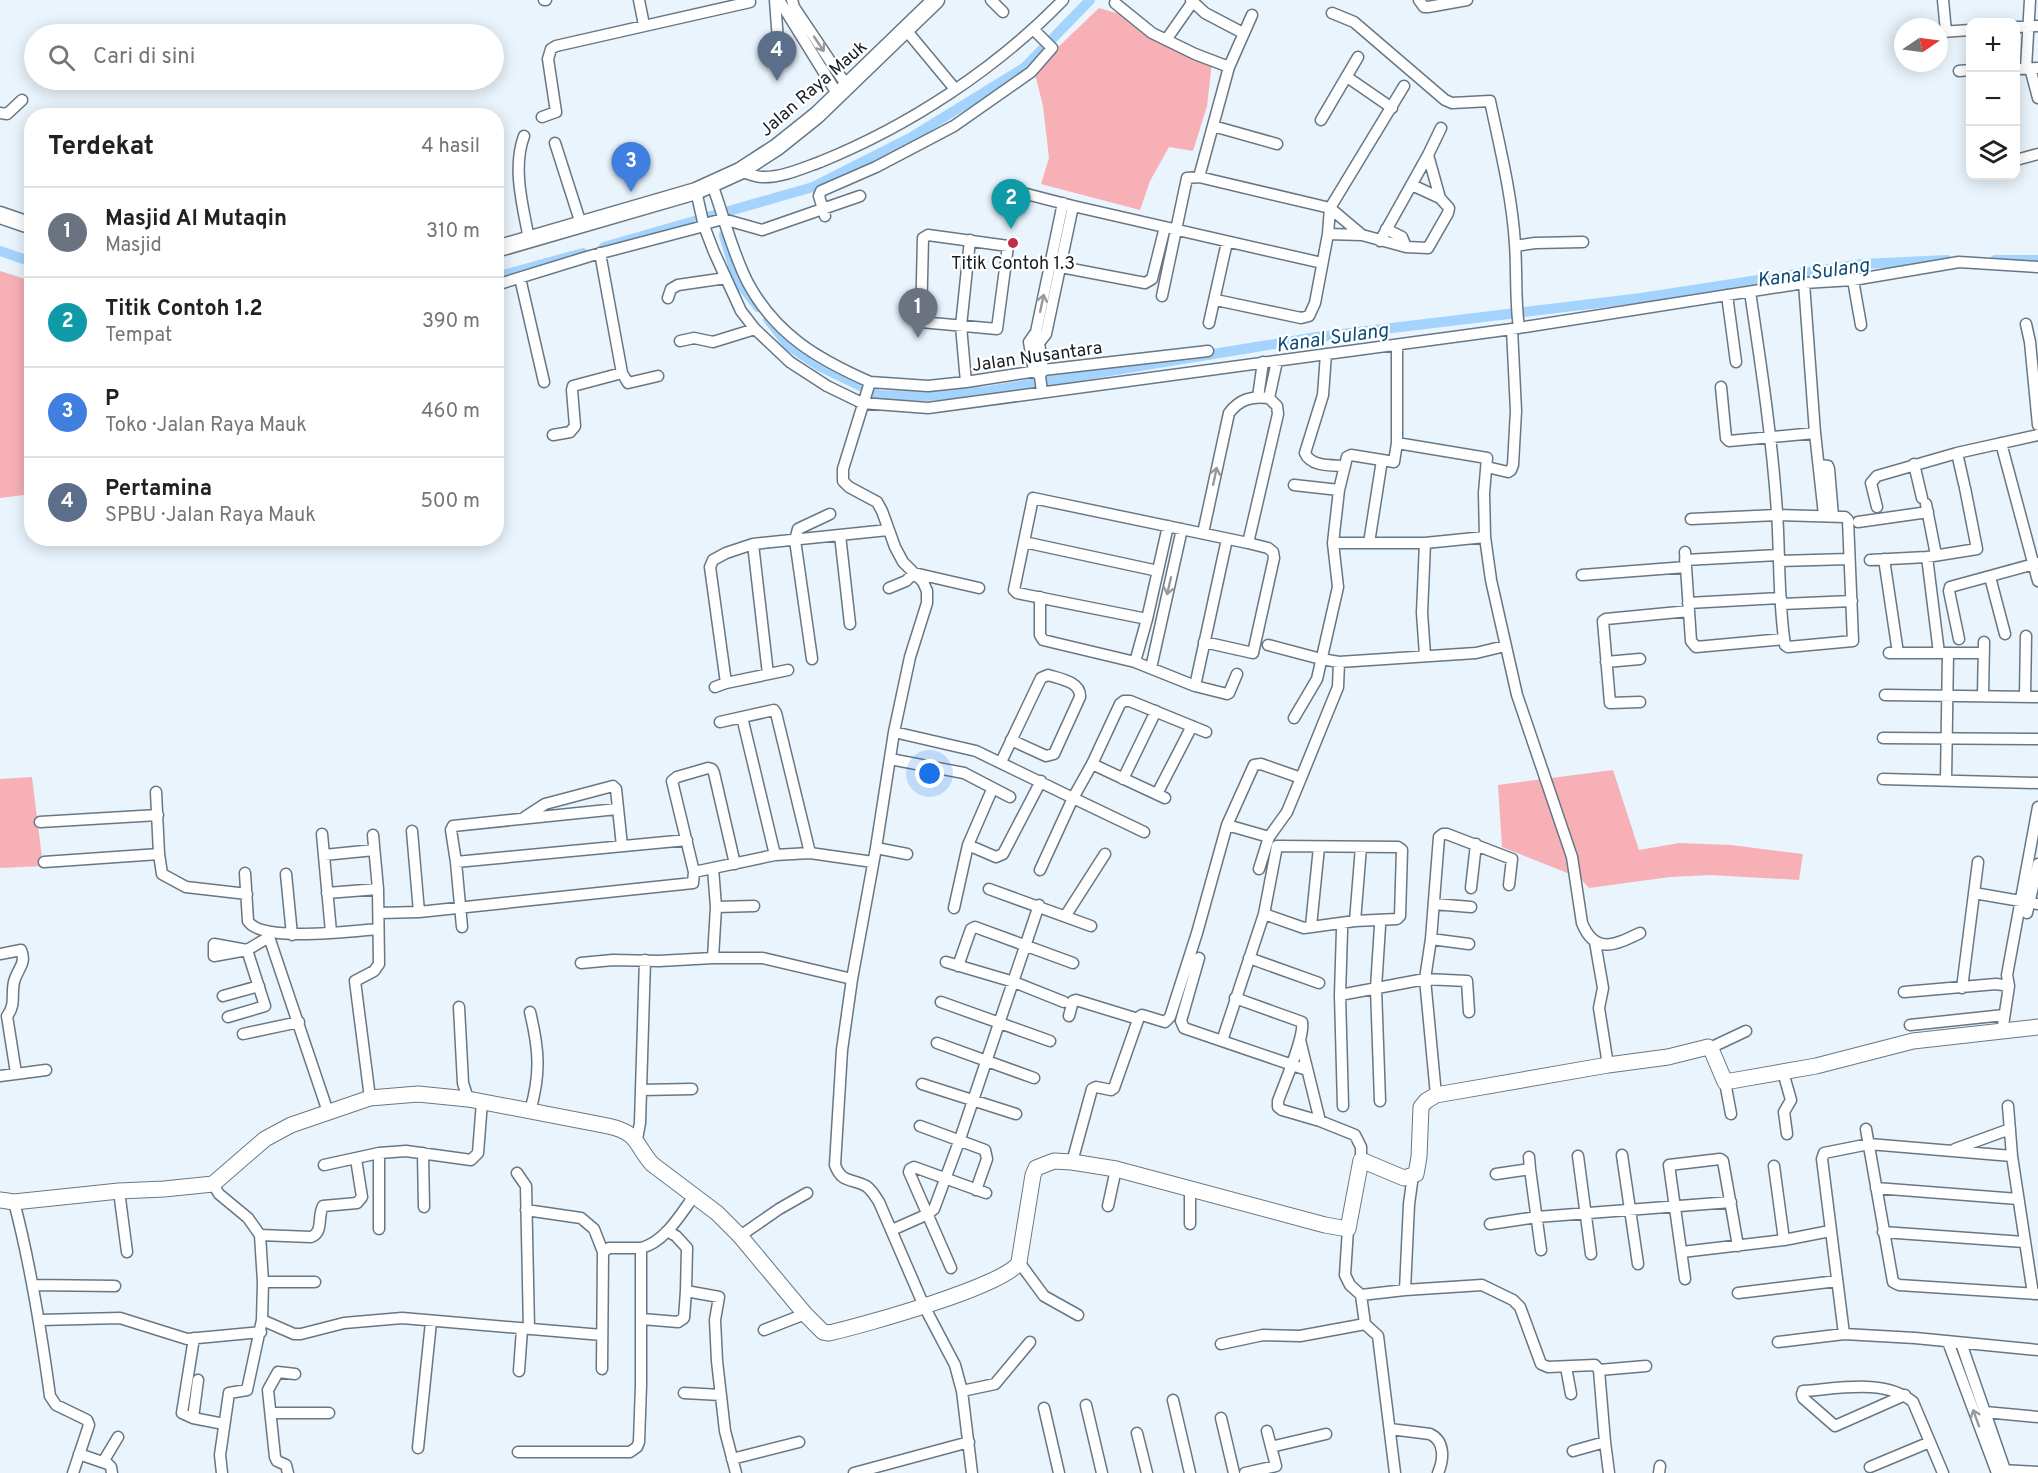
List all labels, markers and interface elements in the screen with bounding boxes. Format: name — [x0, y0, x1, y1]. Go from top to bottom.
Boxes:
north arrow — [1894, 18, 1948, 72]
map controls — [1966, 18, 2020, 180]
button: + — [1966, 18, 2020, 72]
search box — [24, 24, 504, 90]
pin: 4 — [758, 32, 796, 81]
one-way arrow — [813, 35, 825, 51]
street label: Jalan Raya Mauk — [755, 36, 873, 142]
icon: search — [45, 41, 78, 74]
text: Cari di sini — [93, 44, 195, 71]
button: − — [1966, 72, 2020, 126]
button: layers — [1966, 126, 2020, 180]
text: Terdekat — [48, 131, 154, 164]
text: 4 hasil — [421, 134, 480, 160]
pin: 3 — [612, 142, 650, 192]
pin: 2 — [992, 180, 1030, 229]
text: Masjid Al Mutaqin — [105, 206, 287, 233]
text: 1 — [64, 219, 72, 245]
text: 310 m — [426, 219, 480, 245]
text: Masjid — [105, 233, 162, 259]
marker: Titik Contoh 1.3 — [1006, 236, 1020, 250]
place label: Titik Contoh 1.3 — [951, 253, 1075, 276]
water label: Kanal Sulang — [1755, 253, 1872, 295]
pin: 1 — [898, 288, 938, 338]
one-way arrow — [1037, 293, 1048, 313]
text: Titik Contoh 1.2 — [105, 296, 263, 323]
text: 2 — [61, 309, 74, 335]
text: 390 m — [422, 309, 480, 335]
water label: Kanal Sulang — [1274, 318, 1391, 360]
text: Tempat — [105, 323, 172, 349]
street label: Jalan Nusantara — [971, 337, 1104, 378]
text: P — [105, 386, 119, 413]
text: 3 — [62, 399, 74, 425]
text: 460 m — [421, 399, 480, 425]
text: Toko · Jalan Raya Mauk — [105, 413, 307, 439]
one-way arrow — [1210, 467, 1221, 487]
text: Pertamina — [105, 476, 212, 503]
text: 4 — [61, 489, 74, 515]
text: 500 m — [420, 489, 480, 515]
text: SPBU · Jalan Raya Mauk — [105, 503, 316, 529]
one-way arrow — [1163, 576, 1174, 595]
your location — [915, 759, 944, 788]
one-way arrow — [1970, 1409, 1981, 1428]

